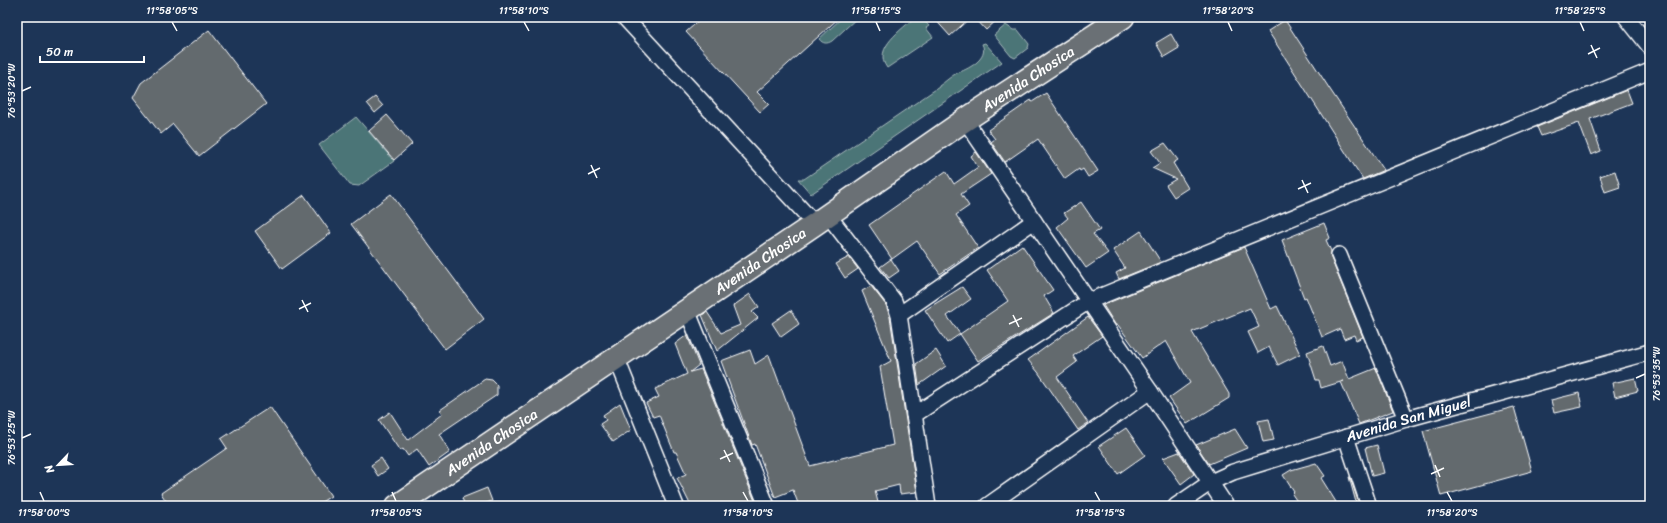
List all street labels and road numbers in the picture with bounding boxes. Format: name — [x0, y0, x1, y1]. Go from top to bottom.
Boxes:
street label: Avenida Chosica — [975, 39, 1080, 120]
street label: Avenida Chosica — [708, 220, 812, 302]
street label: Avenida San Miguel — [1342, 388, 1475, 450]
street label: Avenida Chosica — [439, 401, 544, 484]

